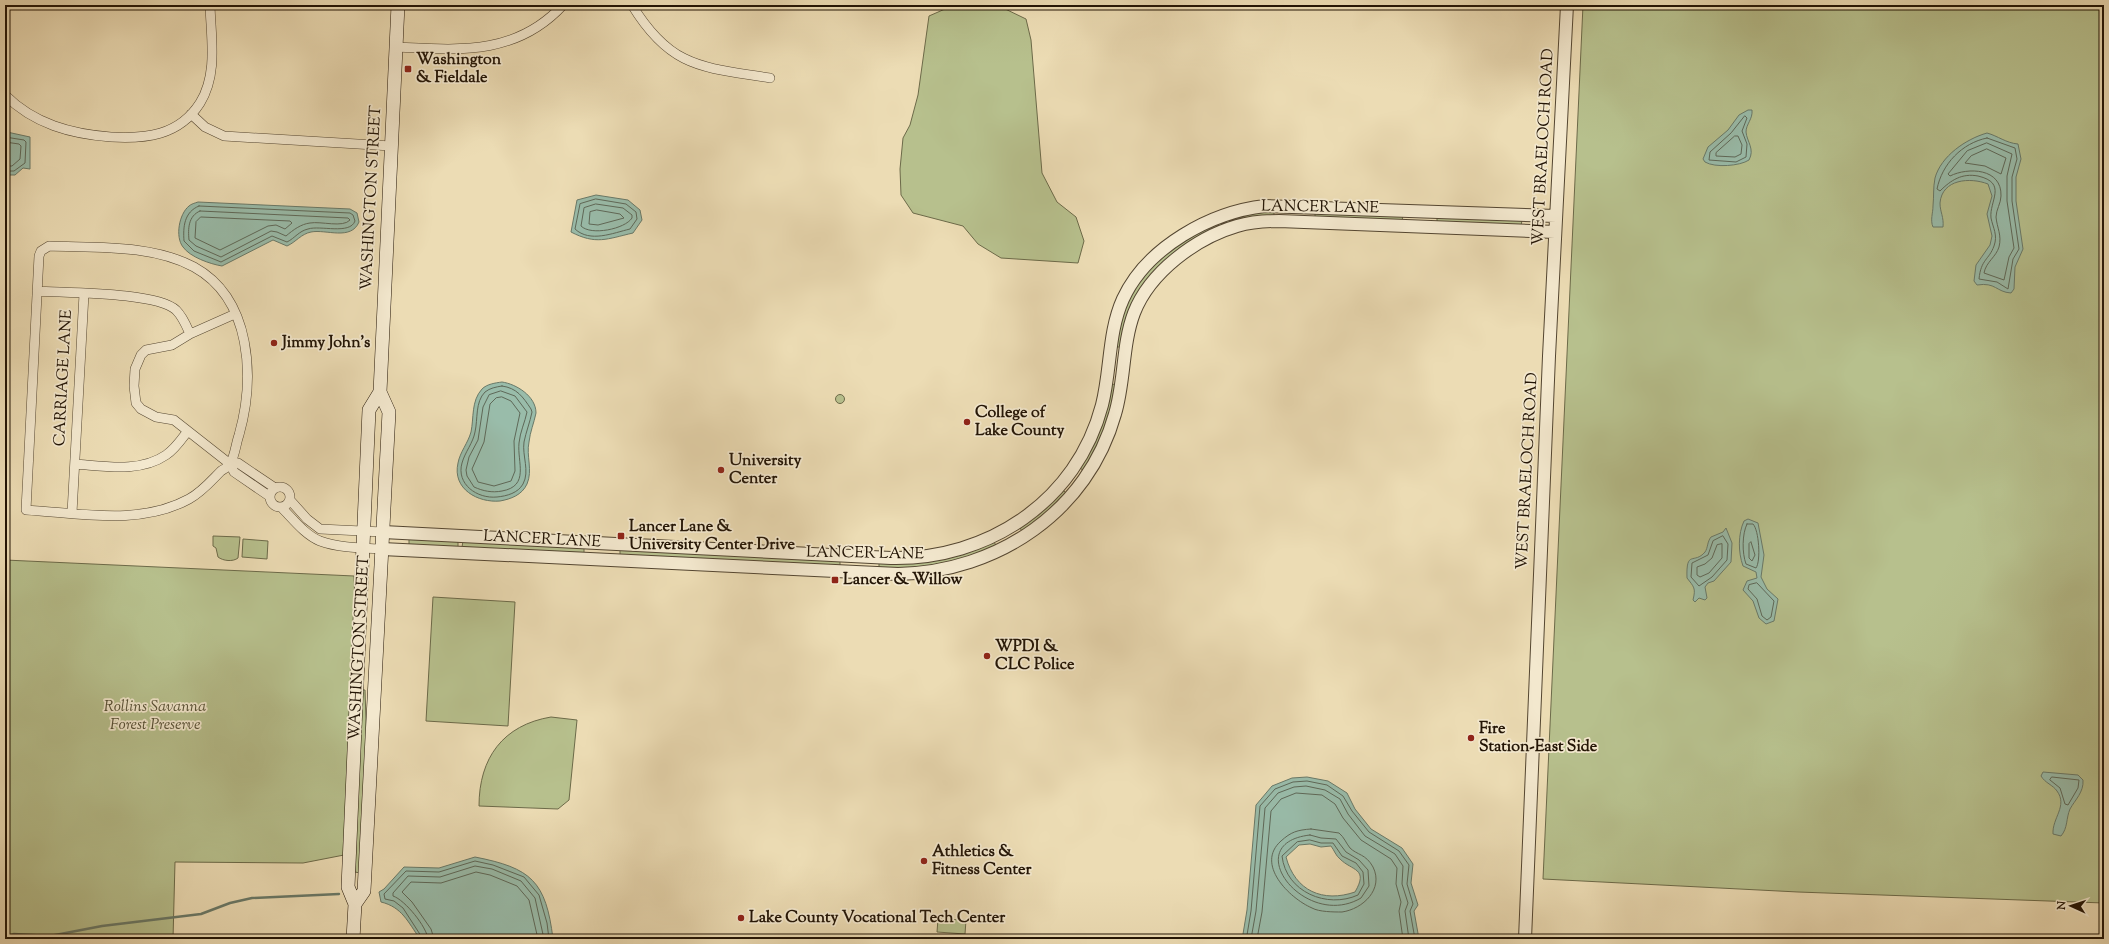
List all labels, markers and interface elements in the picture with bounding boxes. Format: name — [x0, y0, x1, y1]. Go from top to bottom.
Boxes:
street label: WEST BRAELOCH ROAD — [1527, 48, 1561, 246]
place label: Washington & Fieldale — [416, 49, 502, 90]
marker: Washington & Fieldale — [403, 64, 413, 74]
street label: WASHINGTON STREET — [356, 105, 388, 291]
street label: LANCER LANE — [1261, 195, 1380, 221]
street label: CARRIAGE LANE — [49, 309, 79, 447]
place label: Jimmy John's — [280, 332, 370, 355]
marker: Jimmy John's — [269, 338, 279, 348]
street label: WEST BRAELOCH ROAD — [1511, 372, 1545, 570]
place label: College of Lake County — [975, 402, 1064, 443]
marker: College of Lake County — [962, 417, 972, 427]
place label: University Center — [729, 450, 802, 491]
marker: University Center — [716, 465, 726, 475]
place label: Lancer Lane & University Center Drive — [629, 516, 795, 557]
street label: LANCER LANE — [483, 525, 602, 555]
marker: Lancer Lane & University Center Drive — [616, 531, 626, 541]
street label: LANCER LANE — [806, 541, 925, 567]
street label: WASHINGTON STREET — [344, 555, 376, 741]
place label: Lancer & Willow — [843, 569, 962, 592]
marker: Lancer & Willow — [830, 575, 840, 585]
place label: WPDI & CLC Police — [995, 636, 1075, 677]
marker: WPDI & CLC Police — [982, 651, 992, 661]
park label: Rollins Savanna Forest Preserve — [104, 696, 206, 737]
place label: Fire Station-East Side — [1479, 718, 1598, 759]
marker: Fire Station-East Side — [1466, 733, 1476, 743]
place label: Athletics & Fitness Center — [932, 841, 1032, 882]
marker: Athletics & Fitness Center — [919, 856, 929, 866]
north arrow — [2051, 886, 2091, 926]
text: N — [2054, 901, 2070, 911]
place label: Lake County Vocational Tech Center — [749, 907, 1006, 930]
marker: Lake County Vocational Tech Center — [736, 913, 746, 923]

